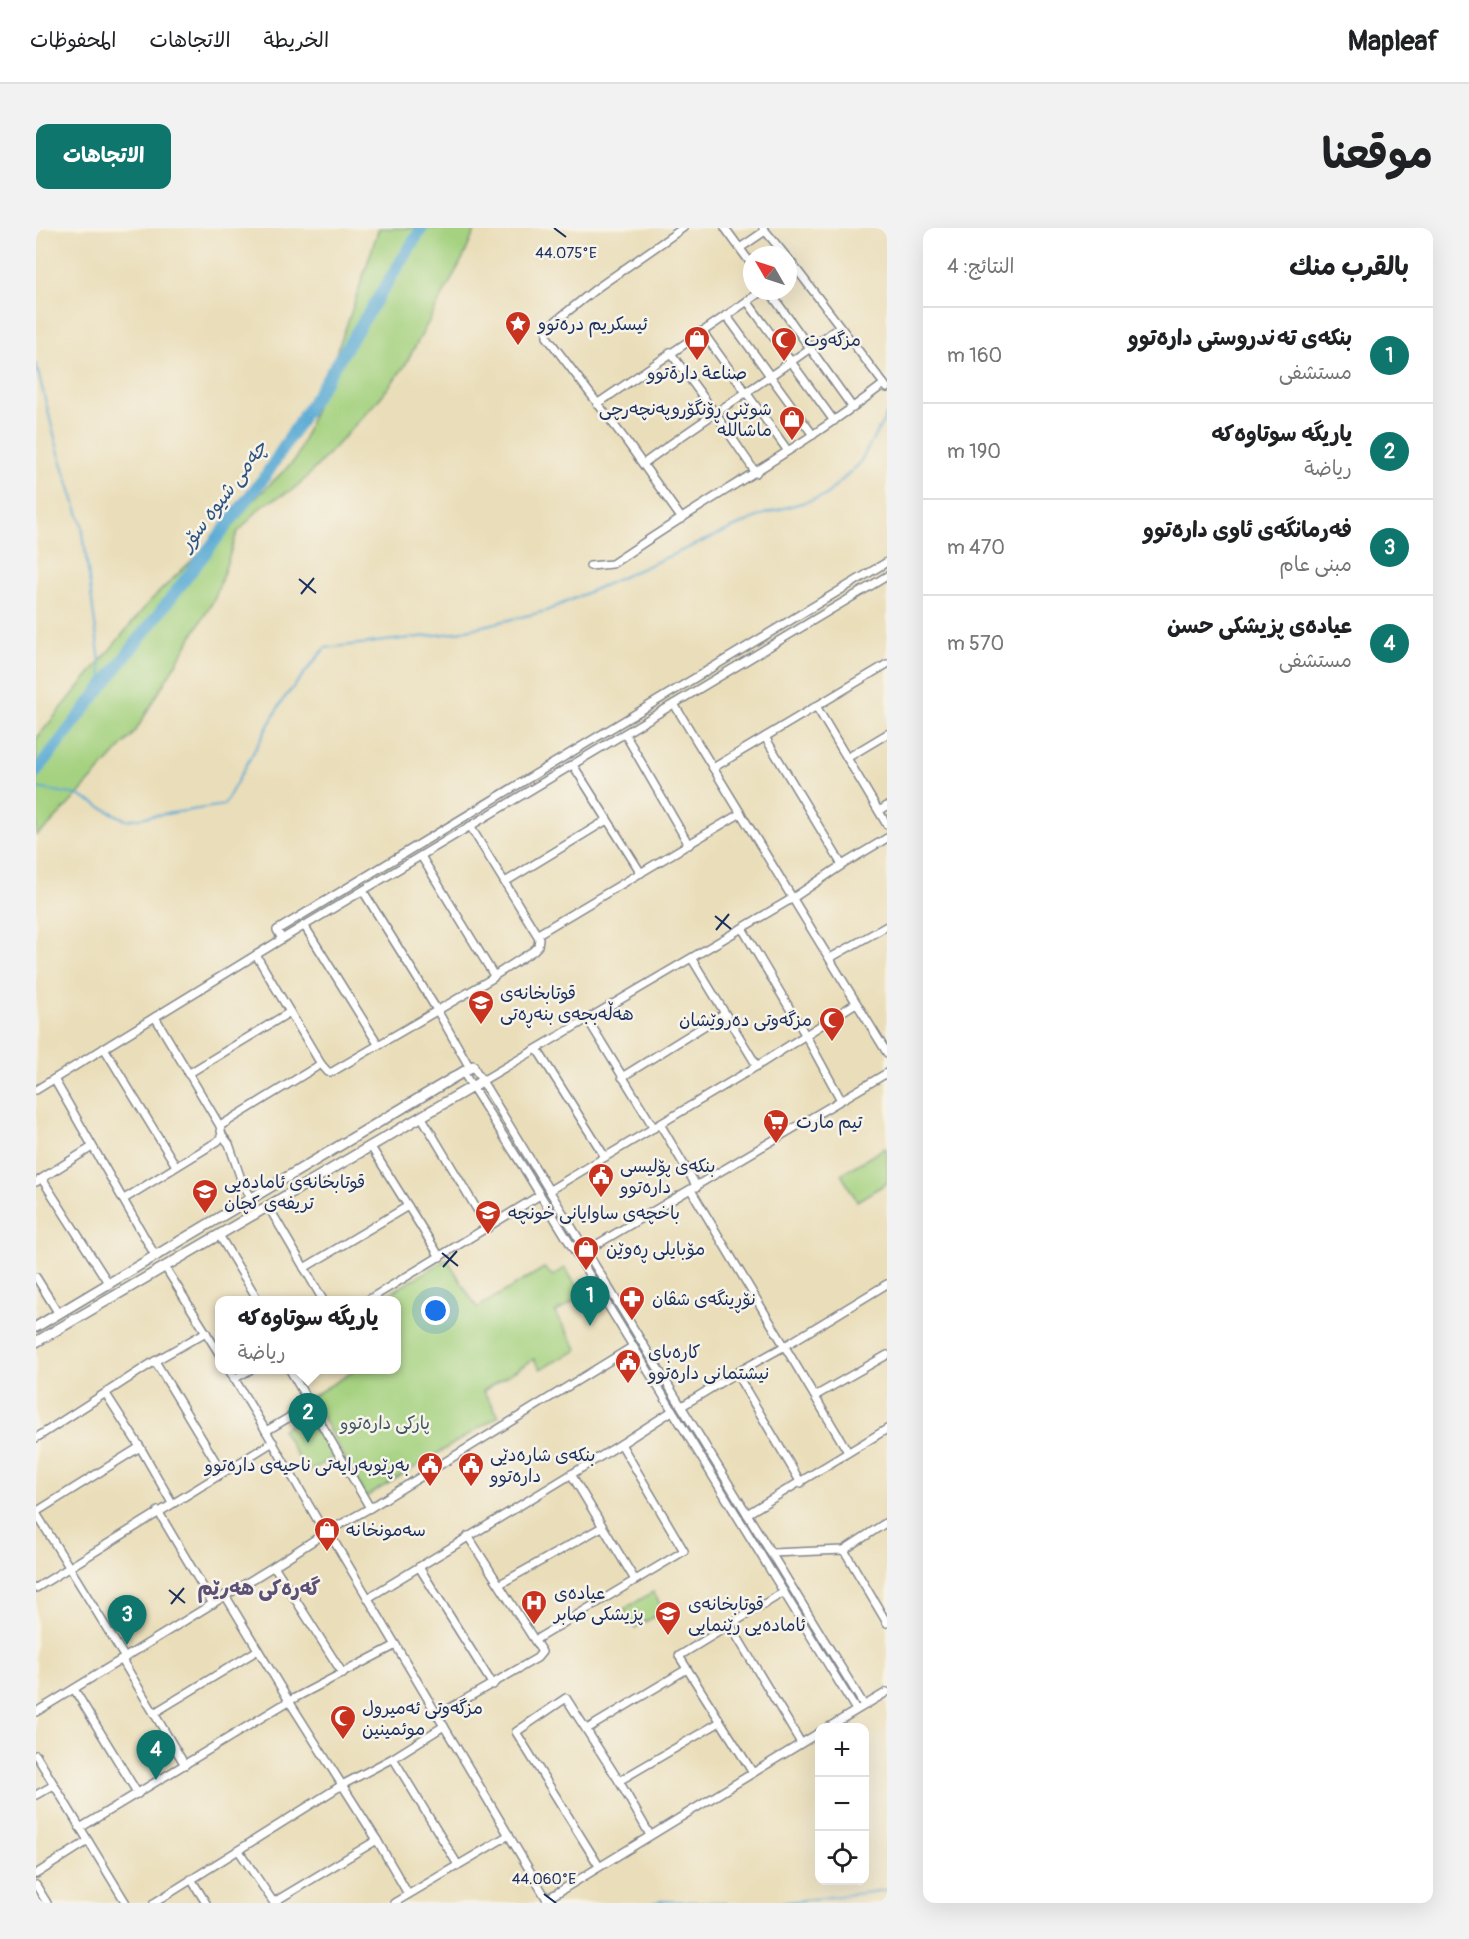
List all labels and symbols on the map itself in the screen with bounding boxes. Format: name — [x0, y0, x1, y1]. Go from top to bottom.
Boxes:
text: 44.075°E — [535, 244, 597, 263]
north arrow — [743, 246, 797, 300]
place icon: ئیسکریم درەتوو — [503, 309, 533, 347]
place label: ئیسکریم درەتوو — [536, 313, 648, 338]
shop icon: صناعة دارةتوو — [682, 324, 712, 362]
mosque icon: مزگەوت — [769, 325, 799, 363]
place label: مزگەوت — [804, 329, 861, 352]
place label: صناعة دارةتوو — [646, 362, 747, 385]
place label: شوێنی ڕۆنگۆروپەنچەرچی ماشاللە — [599, 398, 772, 442]
shop icon: شوێنی ڕۆنگۆروپەنچەرچی ماشاللە — [777, 404, 807, 442]
water label: چەمی شیوە سۆر — [172, 435, 273, 558]
place label: قوتابخانەی هەڵەبجەی بنەڕەتی — [500, 982, 634, 1029]
school or university icon: قوتابخانەی هەڵەبجەی بنەڕەتی — [466, 988, 496, 1026]
mosque icon: مزگەوتی دەروێشان — [817, 1005, 847, 1043]
place label: مزگەوتی دەروێشان — [679, 1009, 812, 1032]
supermarket icon: تیم مارت — [761, 1107, 791, 1145]
place label: تیم مارت — [796, 1111, 863, 1136]
place label: بنکەی پۆلیسی دارەتوو — [619, 1155, 715, 1199]
public building icon: بنکەی پۆلیسی دارەتوو — [586, 1161, 616, 1199]
place label: قوتابخانەی ئامادەیی تریفەی کچان — [224, 1171, 365, 1215]
school or university icon: قوتابخانەی ئامادەیی تریفەی کچان — [190, 1177, 220, 1215]
school or university icon: باخچەی ساوایانی خونچە — [473, 1198, 503, 1236]
place label: باخچەی ساوایانی خونچە — [508, 1202, 680, 1225]
shop icon: مۆبایلی ڕەوێن — [571, 1234, 601, 1272]
place label: مۆبایلی ڕەوێن — [606, 1238, 705, 1264]
pin: 1 — [570, 1276, 610, 1326]
pharmacy icon: نۆڕینگەی شڤان — [617, 1284, 647, 1322]
place label: نۆڕینگەی شڤان — [652, 1288, 756, 1314]
your location — [421, 1296, 450, 1325]
place label: کارەبای نیشتمانی دارەتوو — [647, 1341, 769, 1385]
public building icon: کارەبای نیشتمانی دارەتوو — [613, 1347, 643, 1385]
pin: 2 — [288, 1394, 328, 1443]
park label: پارکی دارەتوو — [339, 1412, 430, 1435]
place label: بنکەی شارەدێی دارەتوو — [489, 1444, 596, 1488]
public building icon: بەڕێوبەرایەتی ناحیەی دارەتوو — [415, 1450, 445, 1488]
public building icon: بنکەی شارەدێی دارەتوو — [456, 1450, 486, 1488]
place label: بەڕێوبەرایەتی ناحیەی دارەتوو — [204, 1454, 410, 1480]
shop icon: سەمونخانە — [312, 1515, 342, 1553]
place label: سەمونخانە — [346, 1519, 426, 1542]
district label: گەرەکی هەرێم — [198, 1576, 321, 1603]
place label: عیادەی پزیشکی صابر — [552, 1582, 644, 1626]
hospital icon: عیادەی پزیشکی صابر — [519, 1588, 549, 1626]
place label: قوتابخانەی ئامادەیی رێنمایی — [688, 1593, 806, 1637]
pin: 3 — [108, 1596, 146, 1645]
school or university icon: قوتابخانەی ئامادەیی رێنمایی — [653, 1599, 683, 1637]
place label: مزگەوتی ئەمیرول موئمینین — [362, 1697, 483, 1741]
mosque icon: مزگەوتی ئەمیرول موئمینین — [328, 1703, 358, 1741]
pin: 4 — [136, 1730, 176, 1780]
text: 44.060°E — [512, 1870, 576, 1889]

